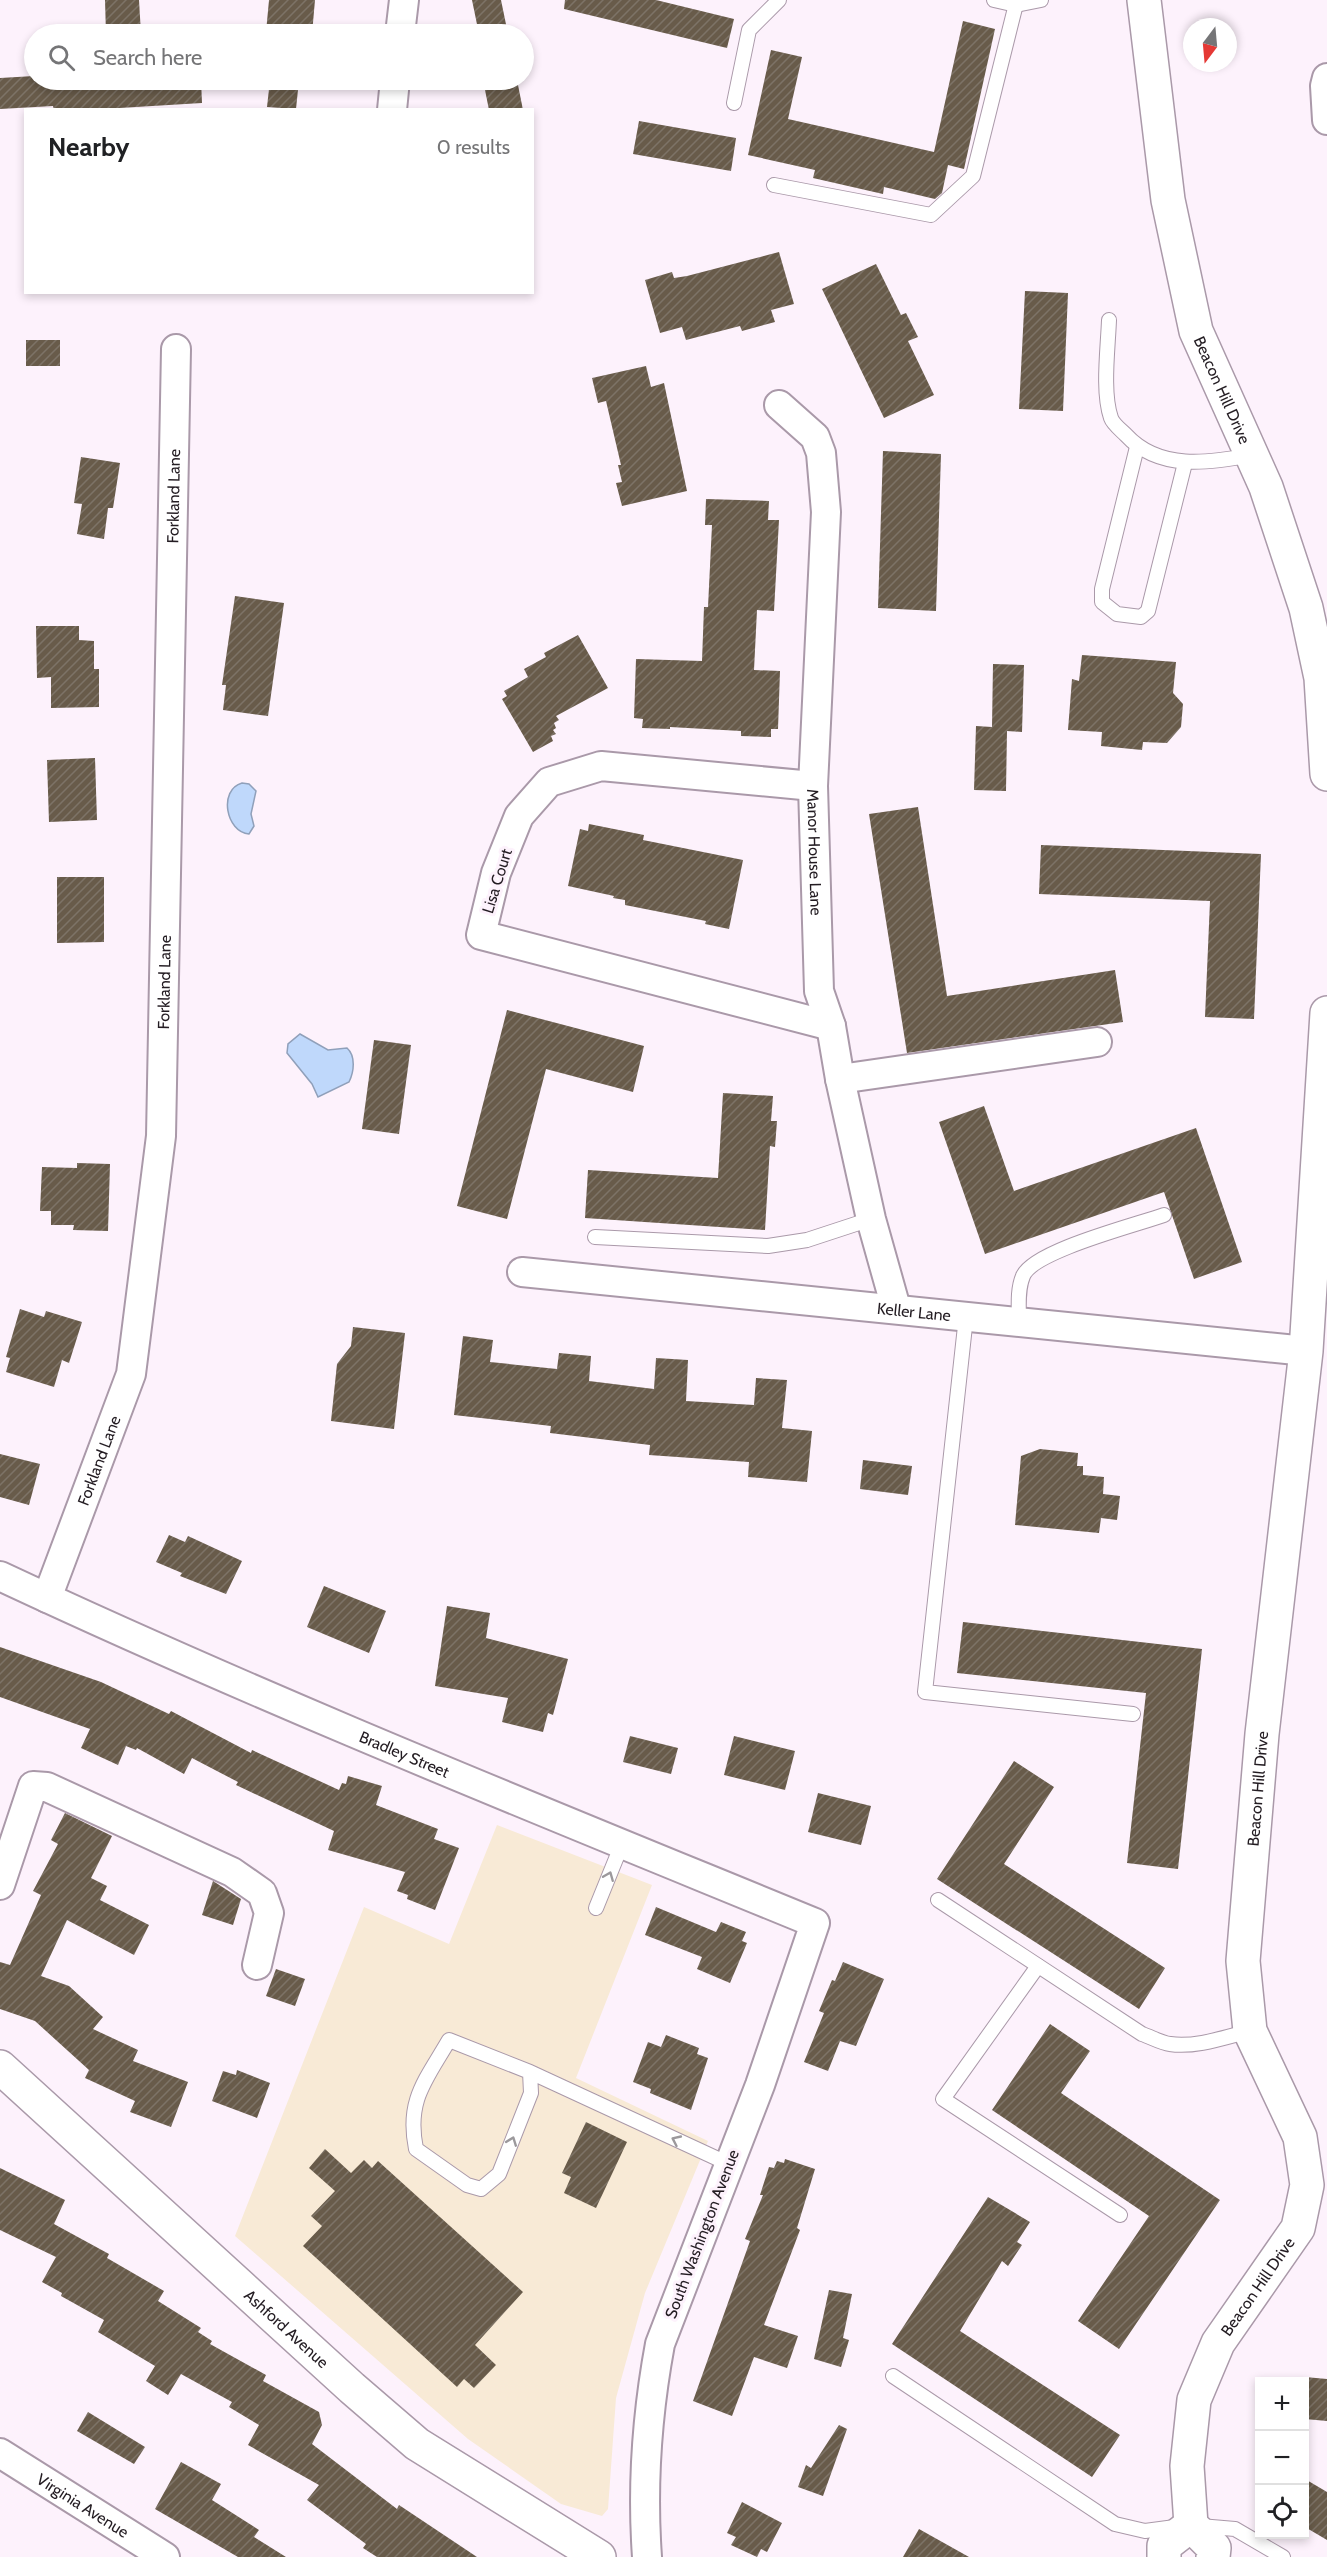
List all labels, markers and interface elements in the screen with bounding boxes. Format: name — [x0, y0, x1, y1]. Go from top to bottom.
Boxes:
north arrow — [1183, 18, 1237, 72]
search box — [24, 24, 534, 90]
icon: search — [45, 41, 78, 74]
text: Search here — [93, 44, 202, 71]
text: Nearby — [48, 131, 129, 163]
text: 0 results — [437, 135, 510, 159]
street label: Beacon Hill Drive — [1190, 333, 1255, 447]
street label: Forkland Lane — [163, 449, 184, 544]
street label: Manor House Lane — [804, 789, 826, 916]
street label: Lisa Court — [478, 846, 516, 916]
street label: Forkland Lane — [154, 935, 174, 1030]
street label: Keller Lane — [876, 1298, 952, 1325]
street label: Forkland Lane — [73, 1413, 124, 1508]
street label: Bradley Street — [357, 1727, 453, 1782]
street label: Beacon Hill Drive — [1243, 1730, 1272, 1847]
one-way arrow — [602, 1871, 614, 1882]
one-way arrow — [671, 2135, 682, 2147]
one-way arrow — [505, 2136, 517, 2147]
street label: South Washington Avenue — [661, 2147, 743, 2321]
street label: Beacon Hill Drive — [1217, 2233, 1298, 2339]
street label: Ashford Avenue — [241, 2285, 333, 2372]
map controls — [1255, 2377, 1309, 2539]
button: + — [1255, 2377, 1309, 2431]
button: − — [1255, 2431, 1309, 2485]
street label: Virginia Avenue — [33, 2469, 132, 2541]
button: locate — [1255, 2485, 1309, 2539]

